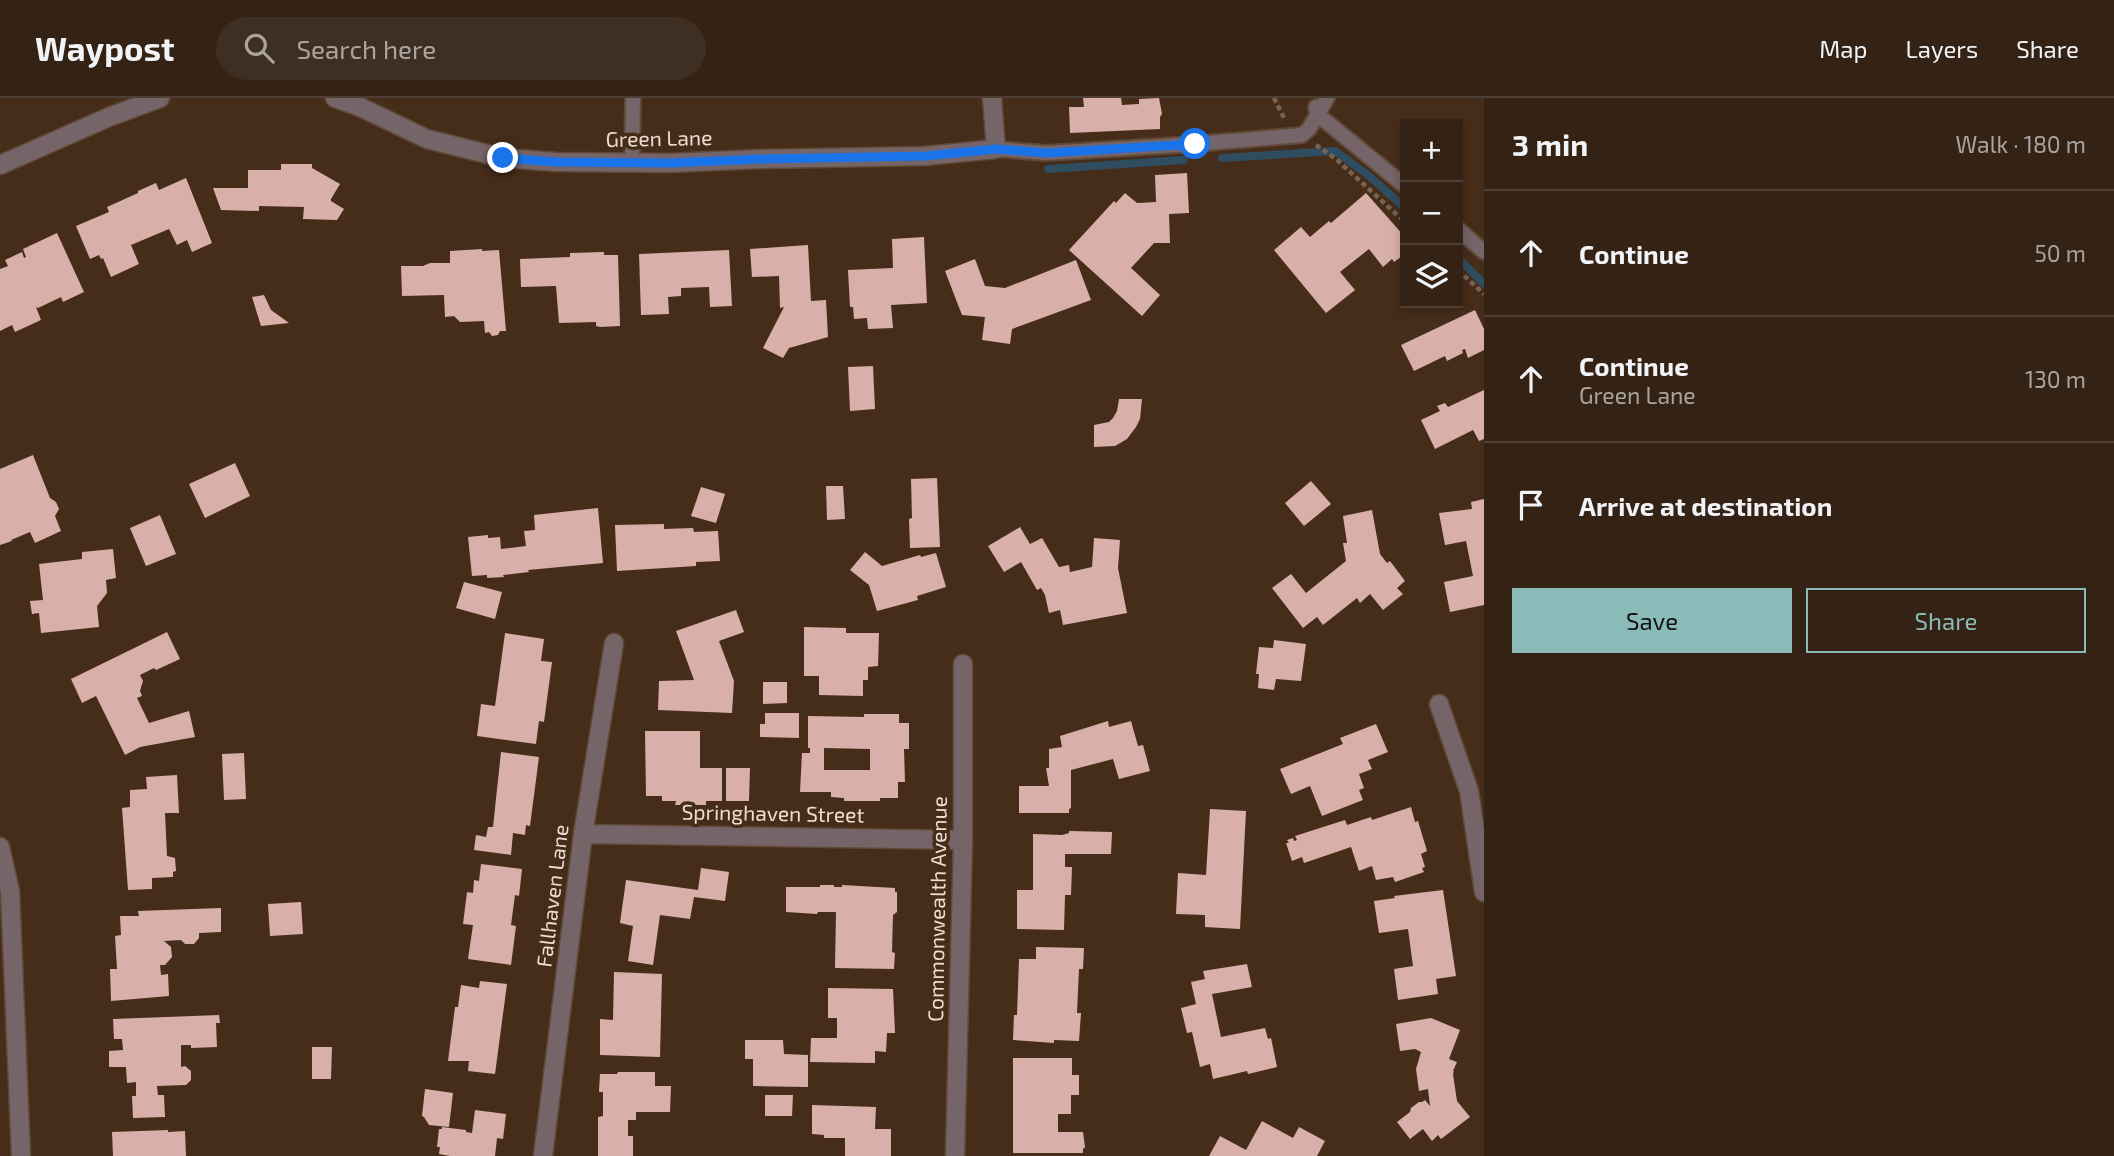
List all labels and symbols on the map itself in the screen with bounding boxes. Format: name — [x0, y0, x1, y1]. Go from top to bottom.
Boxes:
street label: Green Lane — [605, 124, 712, 151]
route start — [1179, 128, 1210, 159]
route end — [487, 142, 518, 173]
street label: Commonwealth Avenue — [922, 796, 951, 1022]
street label: Springhaven Street — [681, 798, 865, 827]
street label: Fallhaven Lane — [530, 823, 573, 969]

